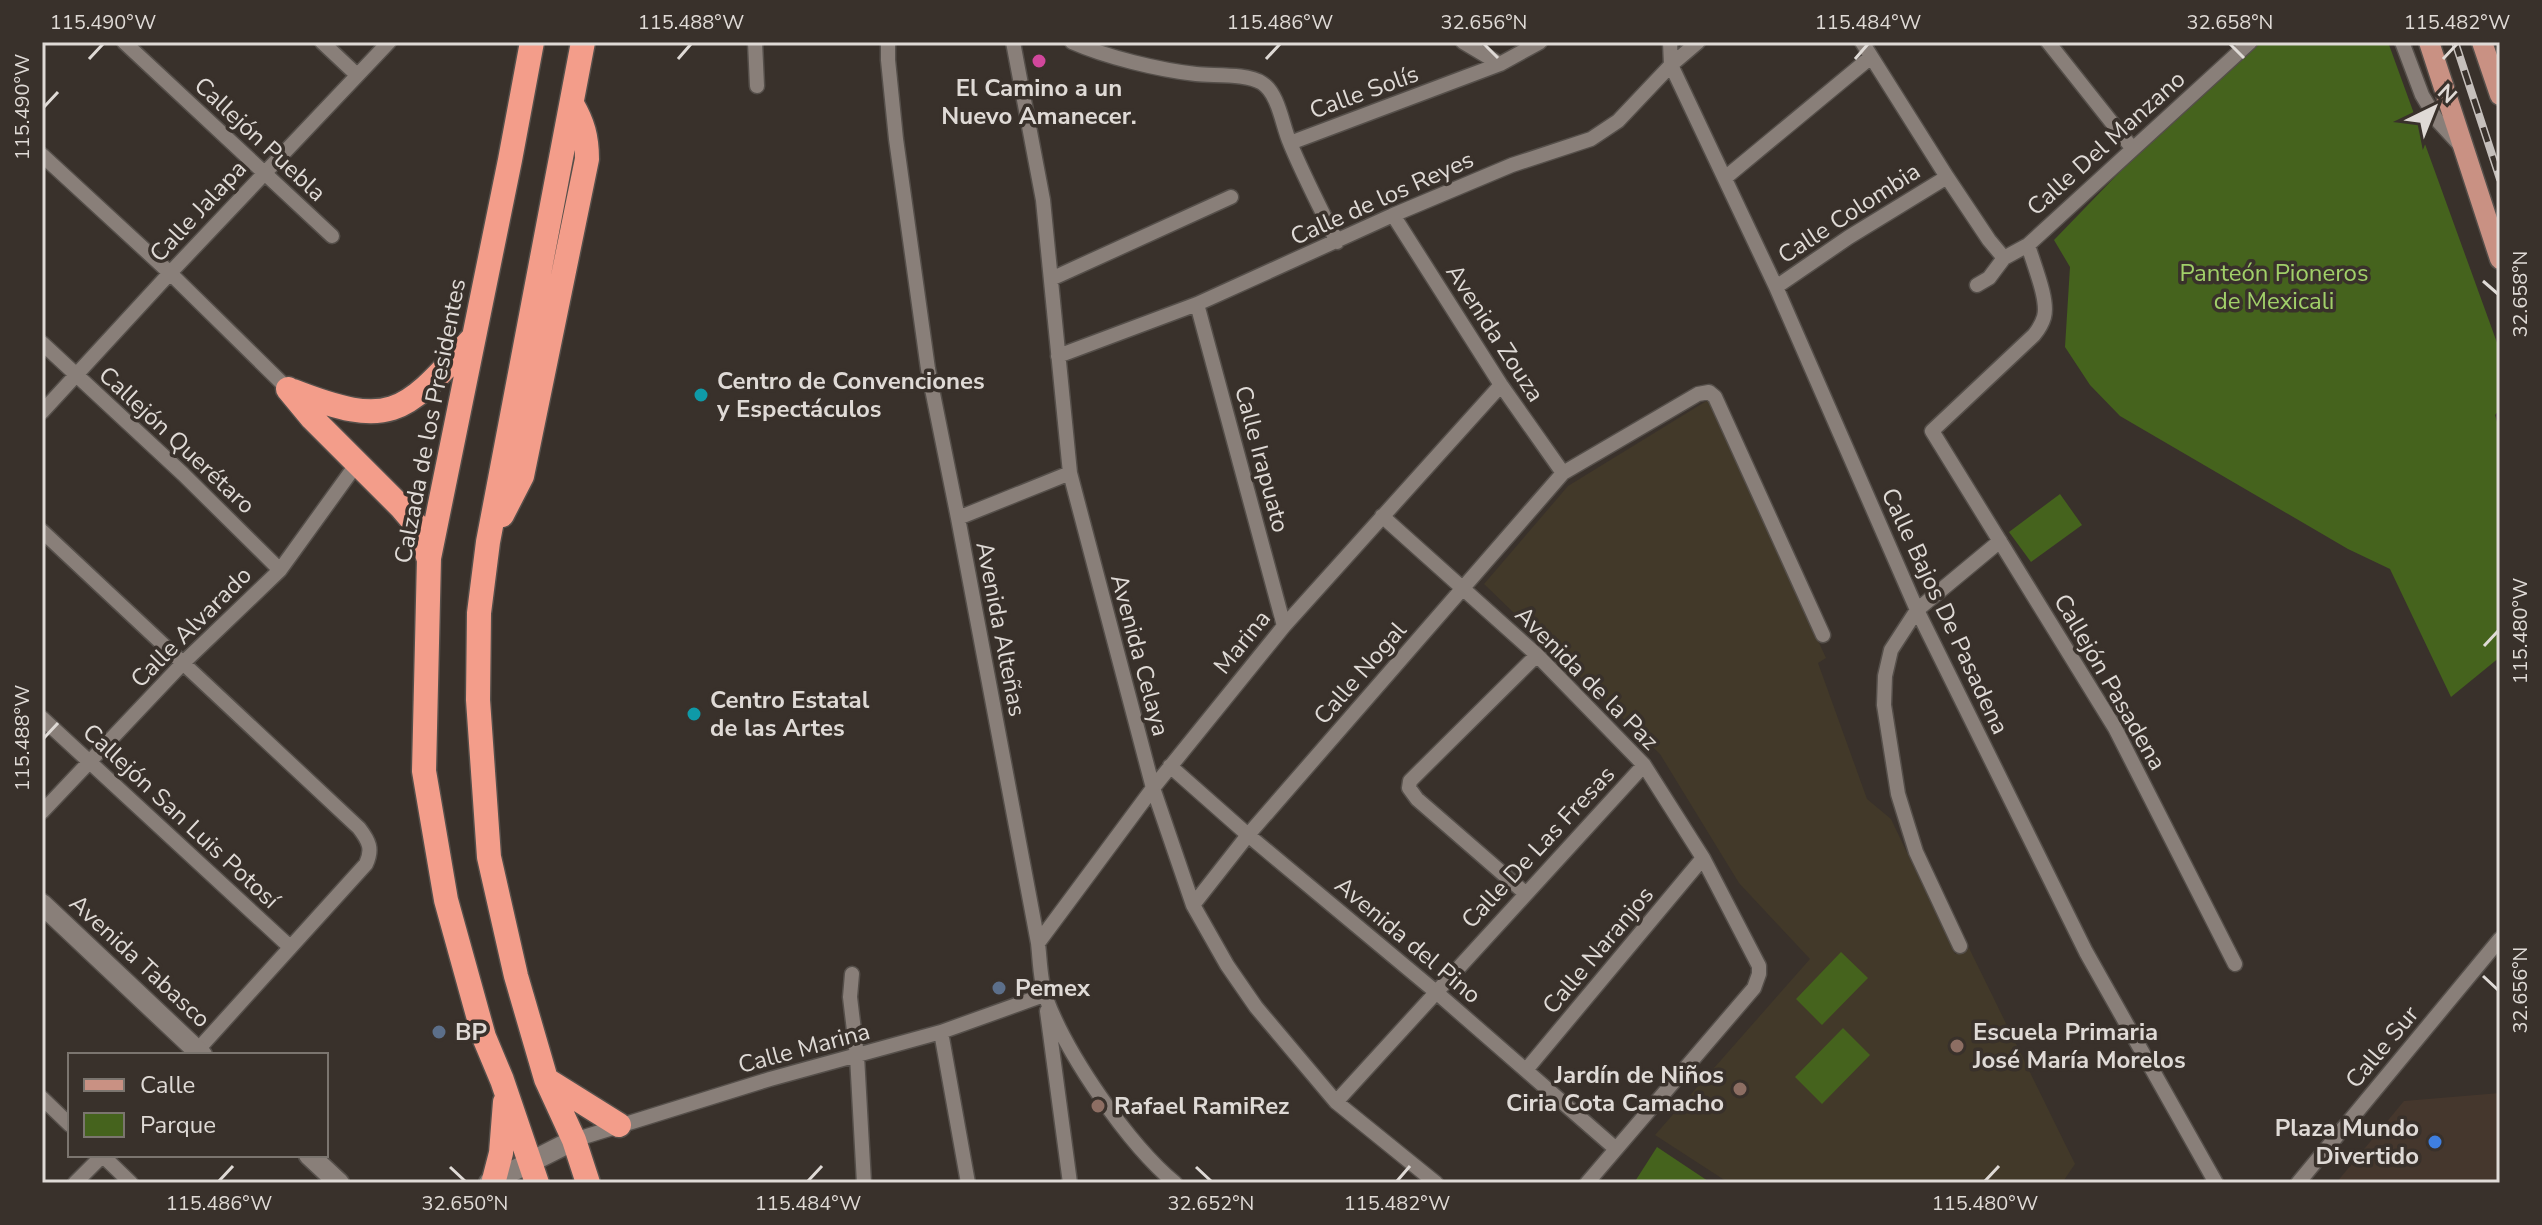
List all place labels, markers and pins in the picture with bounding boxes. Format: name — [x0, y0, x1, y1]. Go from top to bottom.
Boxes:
marker: El Camino a un Nuevo Amanecer. — [1030, 52, 1048, 70]
place label: El Camino a un Nuevo Amanecer. — [941, 72, 1137, 132]
place label: Centro de Convenciones y Espectáculos — [716, 365, 985, 425]
marker: Centro de Convenciones y Espectáculos — [692, 386, 710, 404]
place label: Centro Estatal de las Artes — [710, 684, 870, 744]
marker: Centro Estatal de las Artes — [685, 705, 703, 723]
place label: Pemex — [1015, 972, 1091, 1004]
marker: Pemex — [990, 979, 1008, 997]
place label: BP — [455, 1016, 487, 1048]
place label: Escuela Primaria José María Morelos — [1972, 1016, 2186, 1076]
marker: BP — [430, 1023, 448, 1041]
marker: Escuela Primaria José María Morelos — [1948, 1037, 1966, 1055]
place label: Jardín de Niños Ciria Cota Camacho — [1506, 1059, 1724, 1119]
marker: Jardín de Niños Ciria Cota Camacho — [1731, 1080, 1749, 1098]
place label: Rafael RamiRez — [1114, 1090, 1289, 1122]
marker: Rafael RamiRez — [1089, 1097, 1107, 1115]
place label: Plaza Mundo Divertido — [2275, 1112, 2419, 1172]
marker: Plaza Mundo Divertido — [2426, 1133, 2444, 1151]

